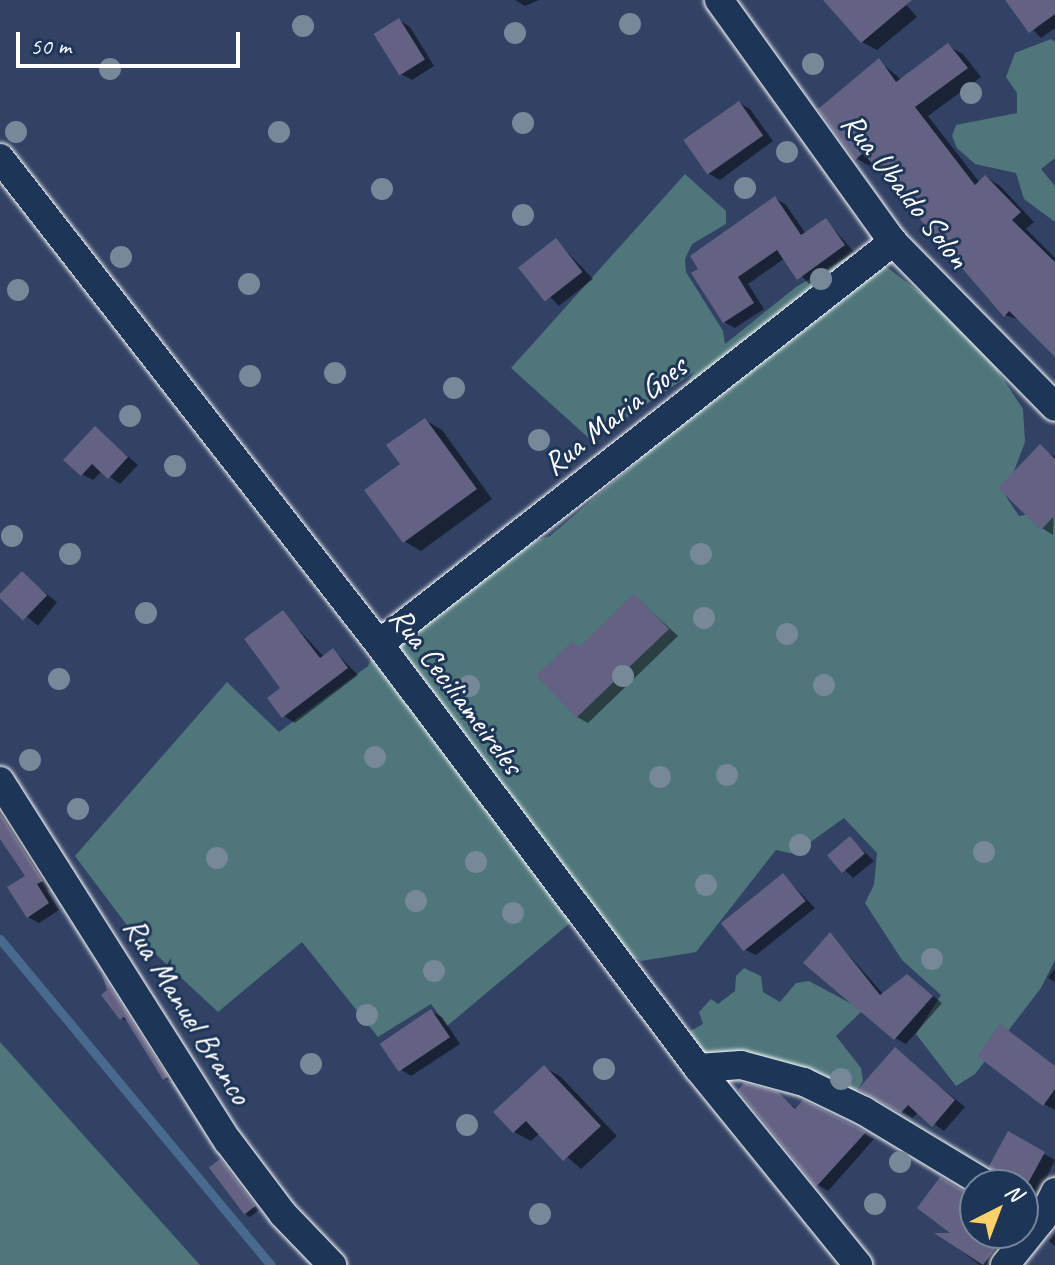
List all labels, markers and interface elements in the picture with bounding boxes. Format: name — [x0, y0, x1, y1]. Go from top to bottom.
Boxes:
scale bar — [20, 16, 244, 66]
text: 50 m — [30, 31, 71, 61]
street label: Rua Ubaldo Solon — [832, 106, 978, 276]
street label: Rua Maria Goes — [535, 348, 695, 484]
street label: Rua Ceciliameireles — [381, 600, 531, 782]
street label: Rua Manuel Branco — [114, 910, 260, 1112]
north arrow — [959, 1169, 1039, 1249]
text: N — [999, 1178, 1028, 1208]

